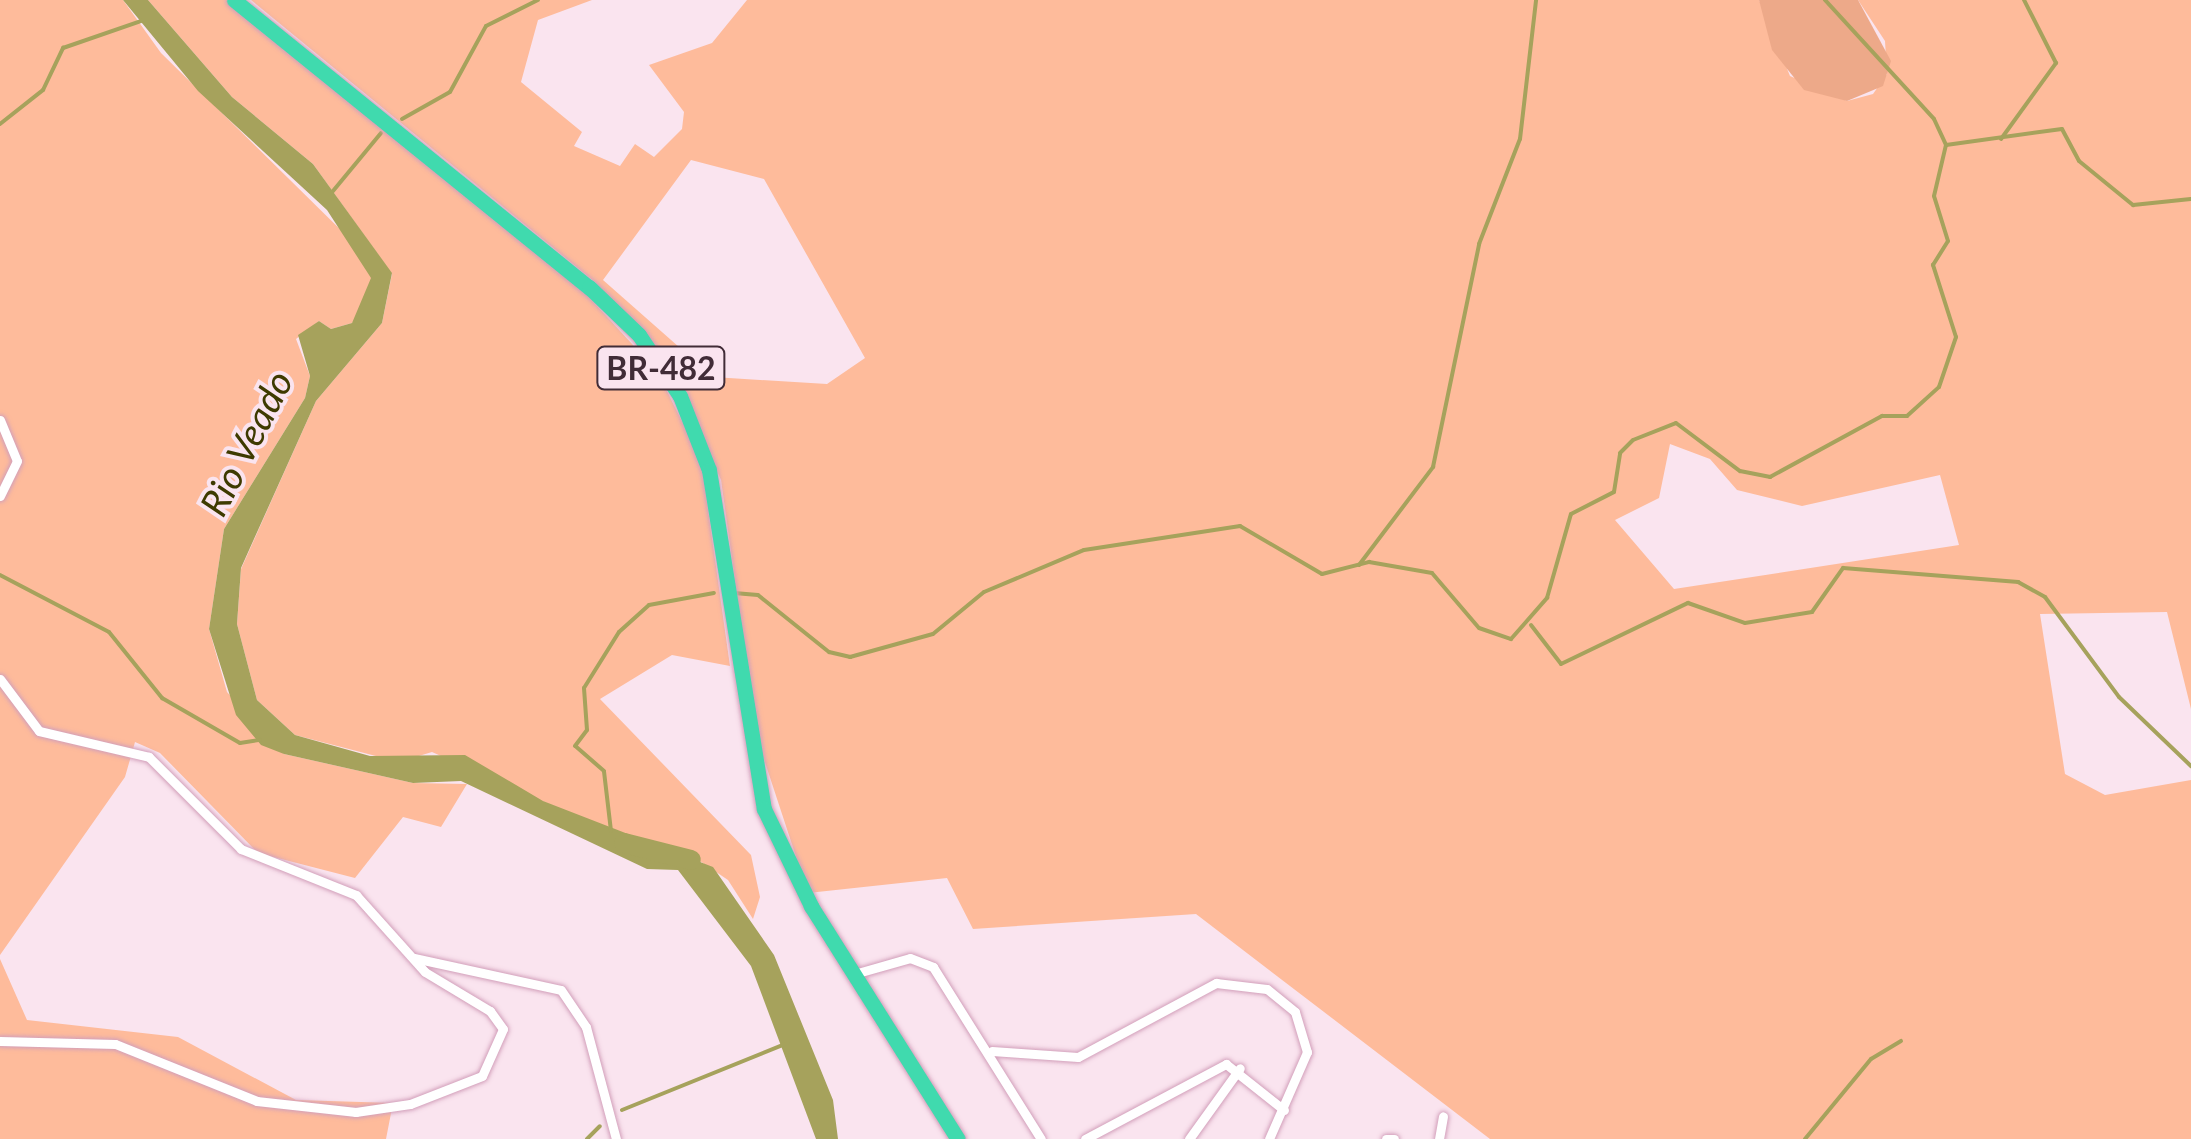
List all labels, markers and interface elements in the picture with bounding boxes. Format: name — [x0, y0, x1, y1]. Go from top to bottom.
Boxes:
road number: BR-482 — [596, 341, 726, 395]
water label: Rio Veado — [190, 362, 302, 524]

